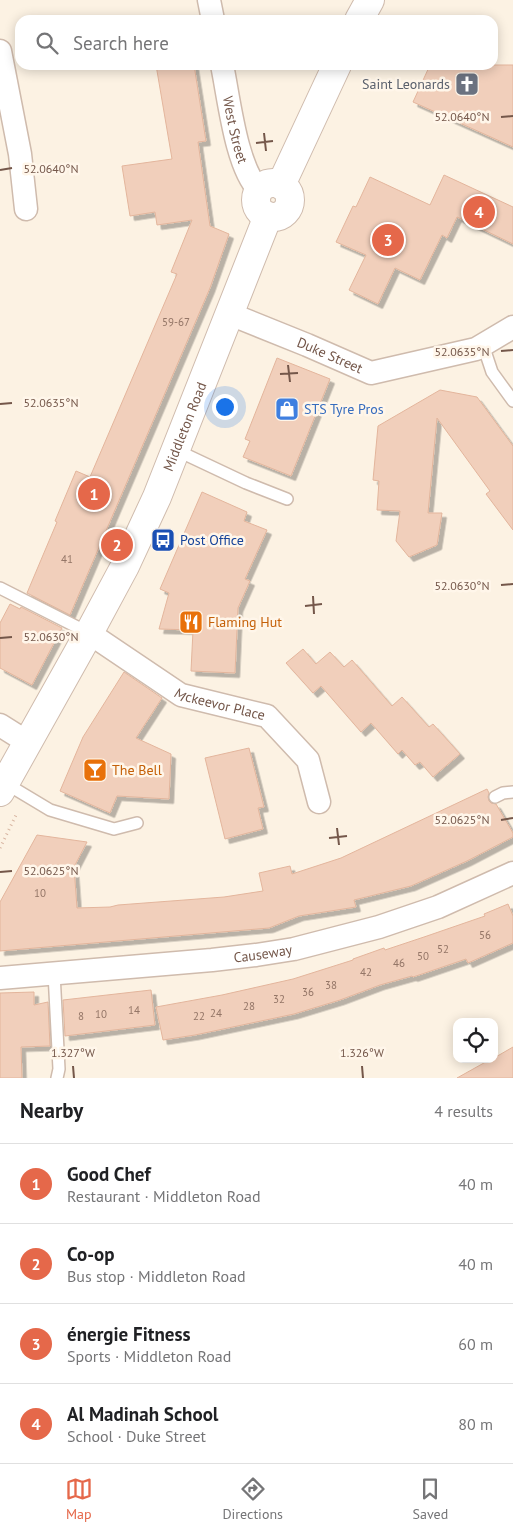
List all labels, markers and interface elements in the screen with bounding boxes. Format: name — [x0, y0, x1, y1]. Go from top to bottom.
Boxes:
search box — [15, 15, 498, 70]
icon: search — [33, 29, 61, 57]
text: Search here — [73, 31, 169, 55]
church icon: Saint Leonards — [454, 71, 480, 97]
place label: Saint Leonards — [362, 75, 450, 93]
street label: West Street — [219, 95, 252, 166]
text: 52.0640°N — [435, 109, 489, 124]
text: 52.0640°N — [24, 161, 78, 176]
pin: 4 — [463, 193, 495, 231]
pin: 3 — [372, 221, 404, 259]
house number: 59-67 — [162, 315, 190, 329]
street label: Duke Street — [294, 333, 366, 377]
text: 52.0635°N — [435, 344, 489, 359]
street label: Middleton Road — [159, 379, 211, 474]
your location — [212, 394, 238, 420]
text: 52.0635°N — [24, 395, 78, 410]
shop icon: STS Tyre Pros — [274, 396, 300, 422]
place label: STS Tyre Pros — [304, 400, 384, 418]
pin: 1 — [78, 475, 110, 513]
pin: 2 — [101, 526, 133, 564]
bus stop icon: Post Office — [150, 527, 176, 553]
place label: Post Office — [180, 531, 244, 549]
house number: 41 — [61, 552, 73, 566]
text: 52.0630°N — [435, 578, 489, 593]
restaurant icon: Flaming Hut — [178, 609, 204, 635]
place label: Flaming Hut — [208, 613, 282, 631]
text: 52.0630°N — [24, 629, 78, 644]
street label: Mckeevor Place — [171, 684, 267, 724]
bar icon: The Bell — [82, 757, 108, 783]
place label: The Bell — [112, 761, 162, 779]
text: 52.0625°N — [435, 812, 489, 827]
text: 52.0625°N — [24, 863, 78, 878]
house number: 10 — [34, 886, 46, 900]
house number: 56 — [479, 928, 491, 942]
street label: Causeway — [233, 940, 294, 966]
house number: 52 — [437, 942, 449, 956]
house number: 50 — [417, 949, 429, 963]
house number: 46 — [393, 956, 405, 970]
house number: 42 — [360, 965, 372, 979]
house number: 38 — [325, 978, 337, 992]
house number: 36 — [302, 985, 314, 999]
house number: 32 — [273, 992, 285, 1006]
house number: 28 — [243, 999, 255, 1013]
house number: 14 — [128, 1003, 140, 1017]
house number: 24 — [210, 1006, 222, 1020]
house number: 10 — [95, 1007, 107, 1021]
house number: 8 — [78, 1009, 84, 1023]
house number: 22 — [193, 1009, 205, 1023]
map controls — [453, 1018, 498, 1063]
button: locate — [453, 1018, 498, 1063]
text: 1.327°W — [51, 1045, 95, 1060]
text: 1.326°W — [340, 1045, 384, 1060]
text: Nearby — [20, 1097, 83, 1124]
text: 4 results — [434, 1101, 493, 1121]
text: Good Chef — [67, 1162, 151, 1186]
text: 1 — [31, 1174, 41, 1194]
text: 40 m — [458, 1174, 493, 1194]
text: Restaurant · Middleton Road — [67, 1186, 261, 1206]
text: Co-op — [67, 1242, 114, 1266]
text: 2 — [31, 1254, 41, 1274]
text: 40 m — [458, 1254, 493, 1274]
text: Bus stop · Middleton Road — [67, 1266, 246, 1286]
text: énergie Fitness — [67, 1322, 191, 1346]
text: 3 — [31, 1334, 41, 1354]
text: 60 m — [458, 1334, 493, 1354]
text: Sports · Middleton Road — [67, 1346, 231, 1366]
text: Al Madinah School — [67, 1402, 218, 1426]
text: 4 — [31, 1414, 41, 1434]
text: 80 m — [458, 1414, 493, 1434]
text: School · Duke Street — [67, 1426, 206, 1446]
tab: Map — [65, 1475, 93, 1523]
tab: Directions — [222, 1475, 283, 1523]
tab: Saved — [413, 1475, 448, 1523]

